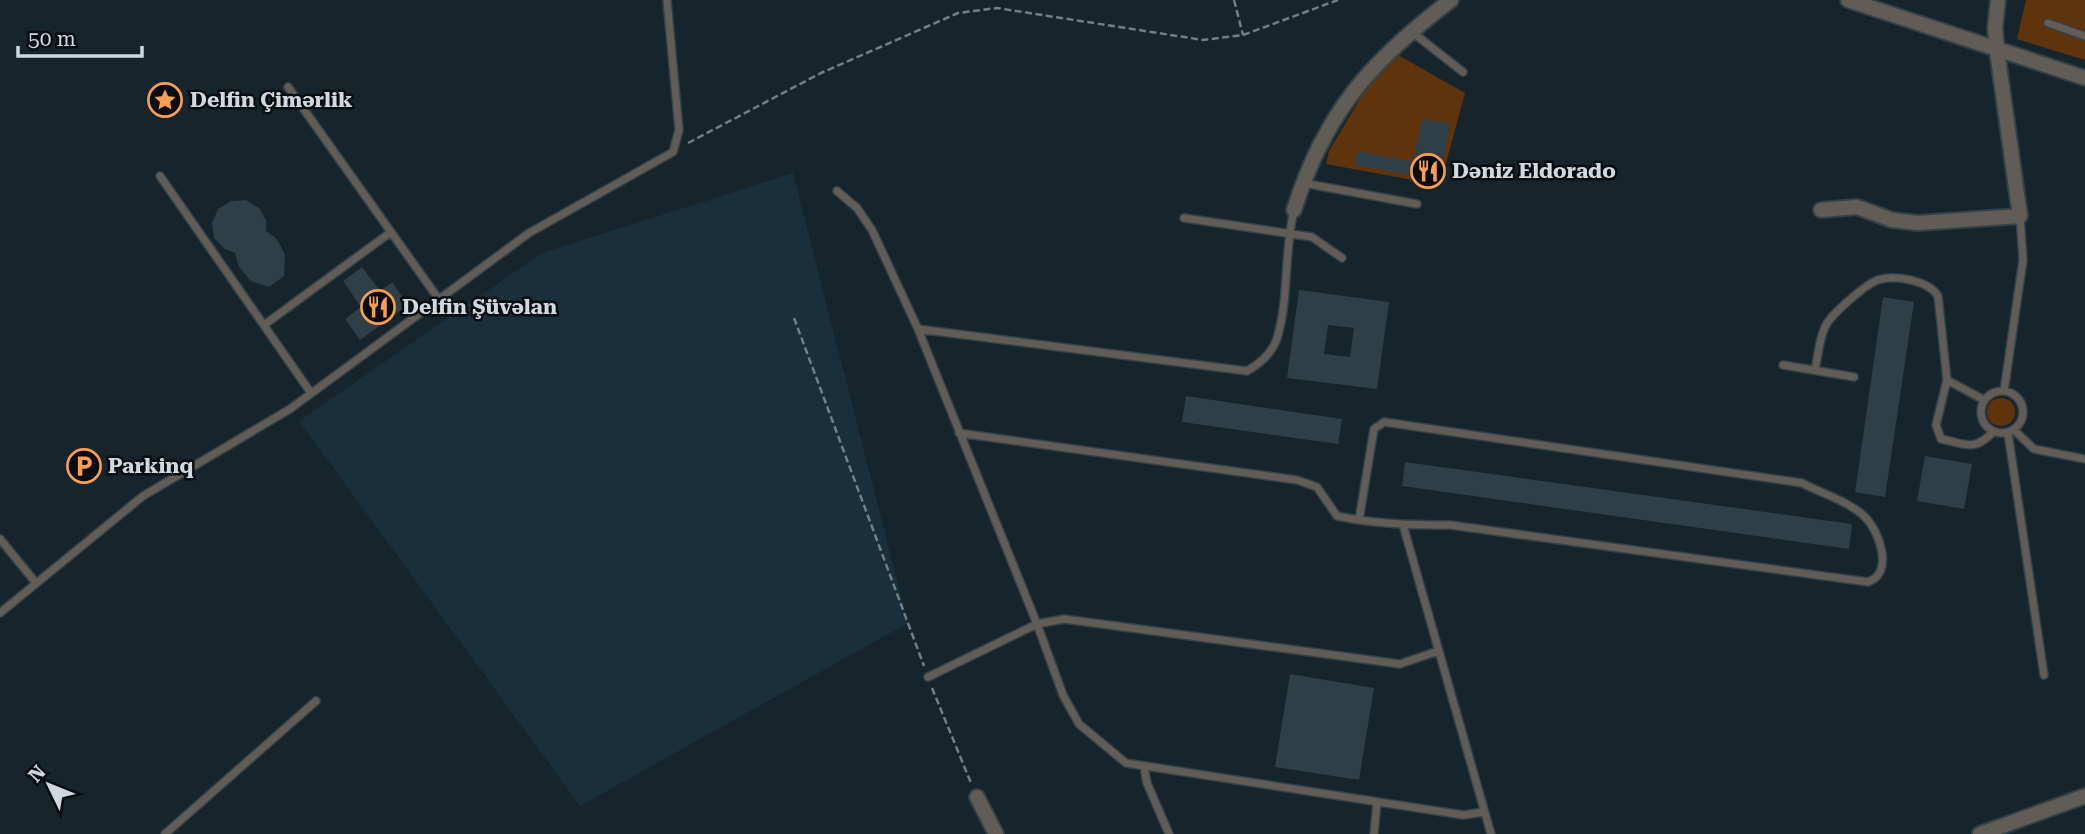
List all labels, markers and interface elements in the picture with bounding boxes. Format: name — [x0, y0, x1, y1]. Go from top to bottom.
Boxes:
scale bar — [18, 14, 142, 58]
text: 50 m — [28, 27, 76, 51]
place icon: Delfin Çimərlik — [146, 81, 184, 119]
place label: Delfin Çimərlik — [190, 88, 353, 112]
restaurant icon: Dəniz Eldorado — [1409, 152, 1447, 190]
place label: Dəniz Eldorado — [1452, 159, 1616, 183]
restaurant icon: Delfin Şüvəlan — [359, 288, 397, 326]
place label: Delfin Şüvəlan — [402, 295, 557, 319]
parking icon: Parkinq — [65, 447, 103, 485]
place label: Parkinq — [108, 454, 193, 478]
north arrow — [14, 750, 84, 820]
text: N — [24, 760, 51, 787]

